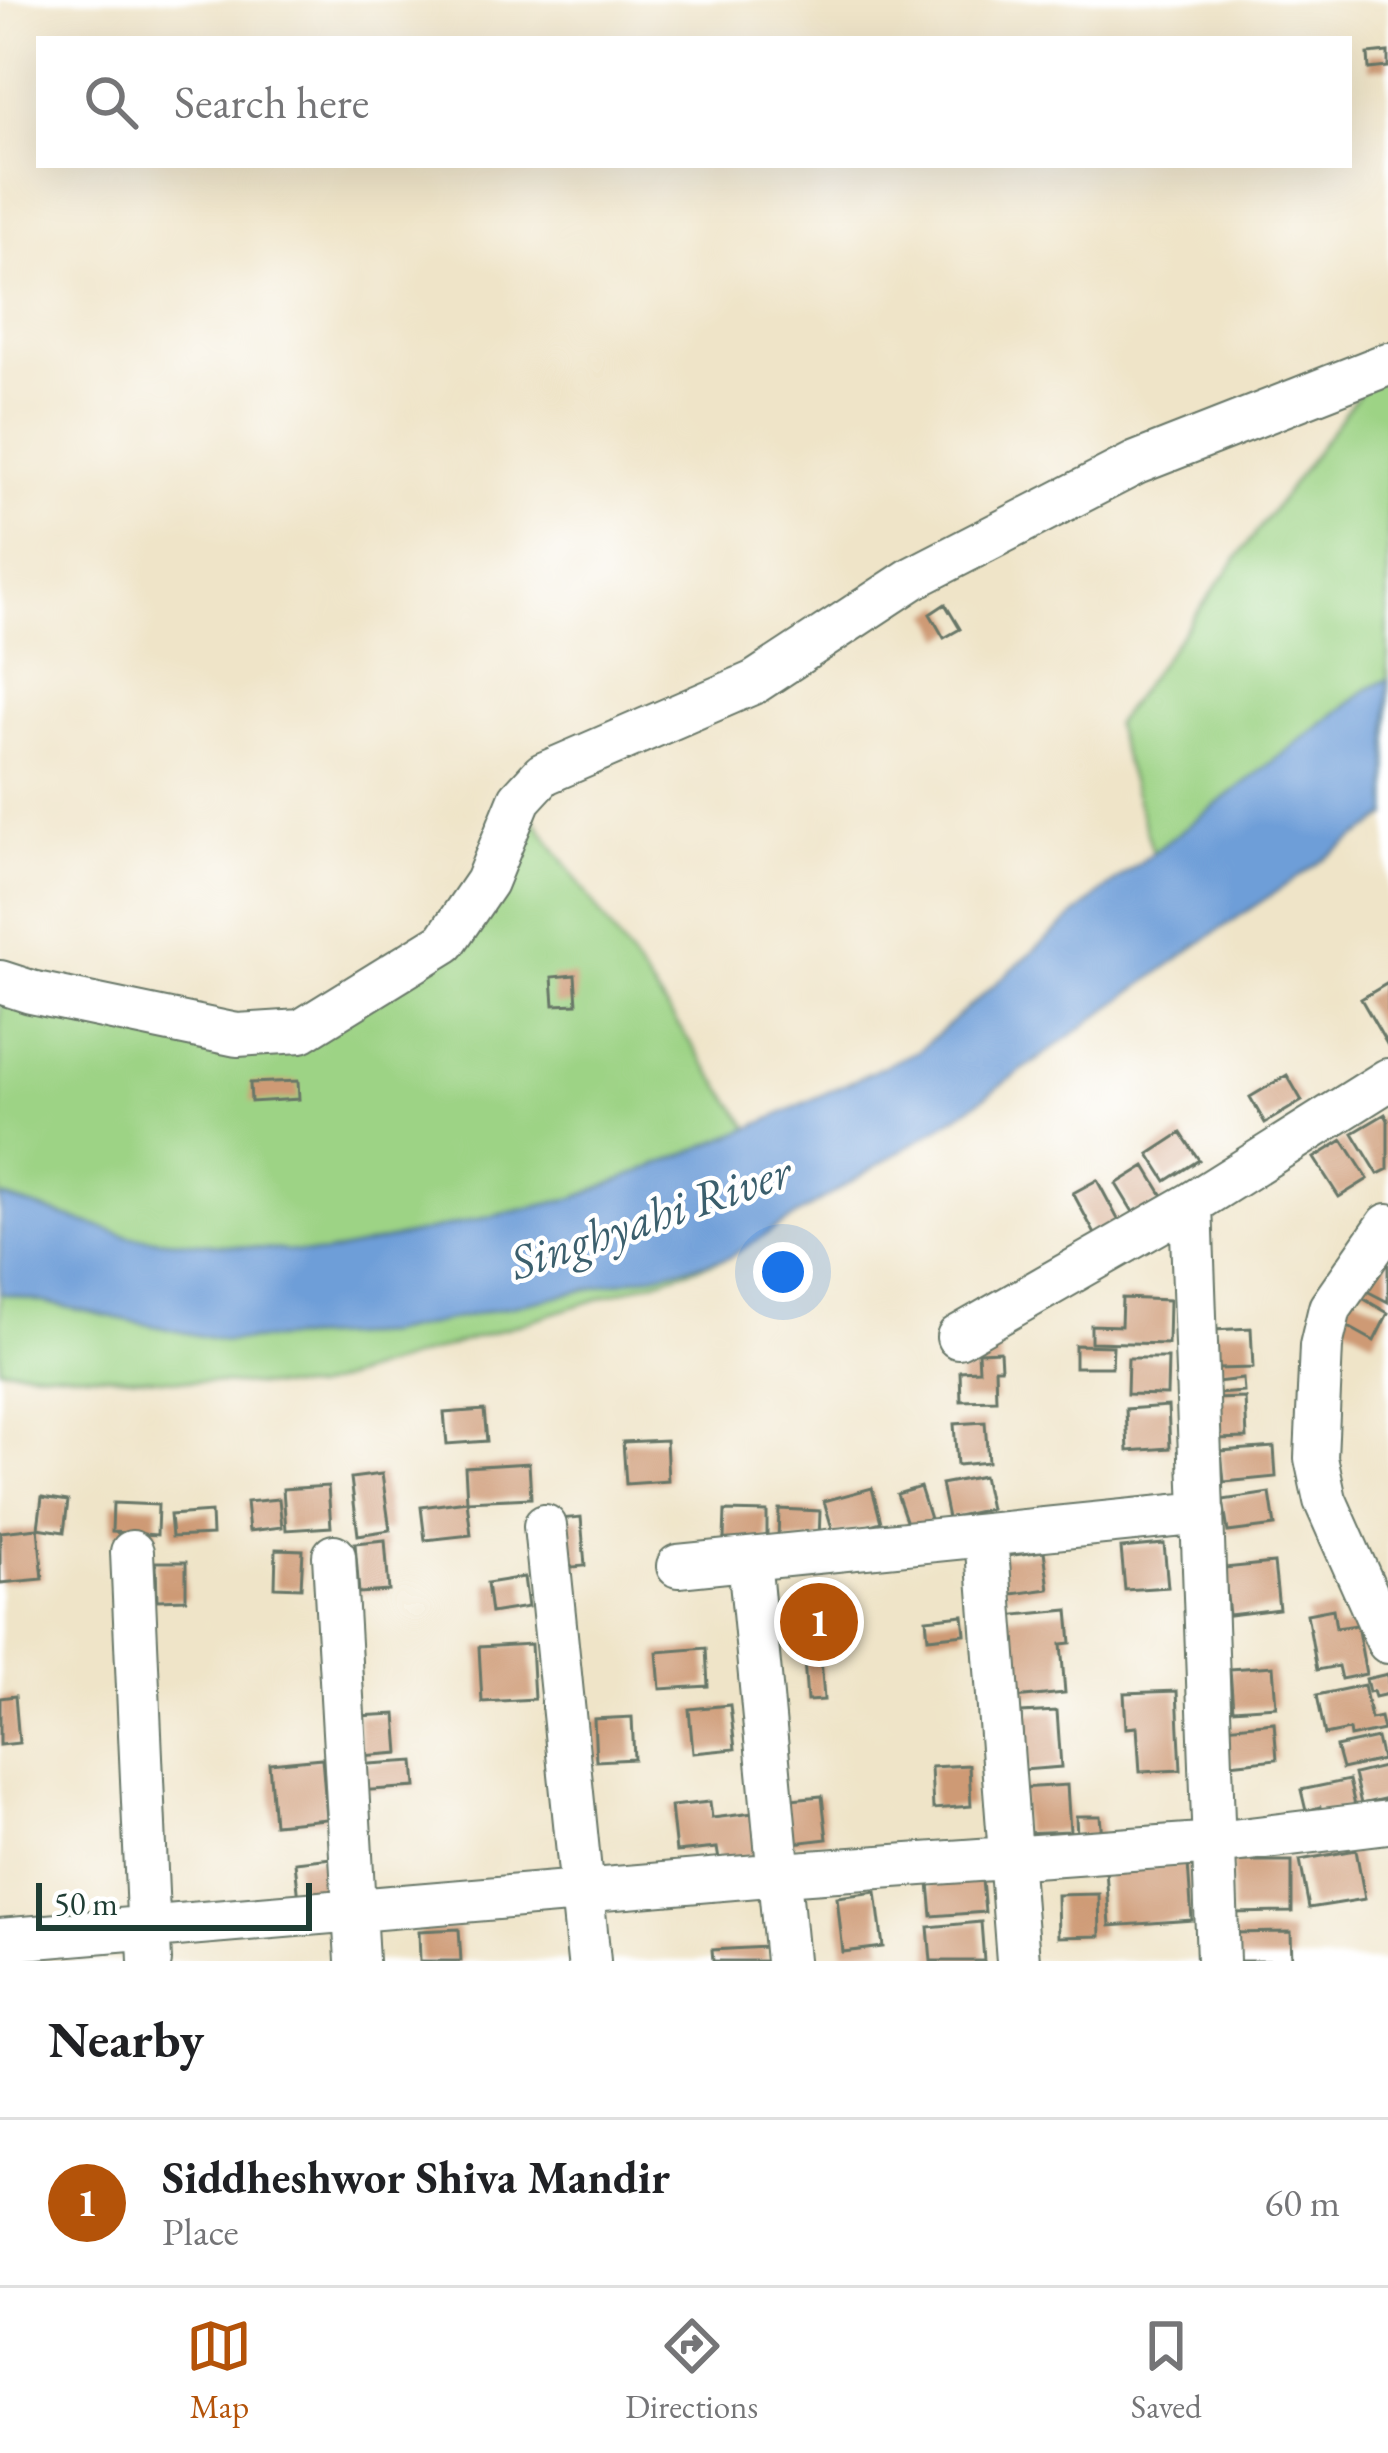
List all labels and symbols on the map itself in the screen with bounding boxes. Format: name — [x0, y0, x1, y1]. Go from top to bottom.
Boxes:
water label: Singhyahi River — [500, 1138, 802, 1293]
your location — [753, 1242, 813, 1302]
pin: 1 — [780, 1577, 858, 1667]
scale bar — [36, 1877, 312, 1930]

